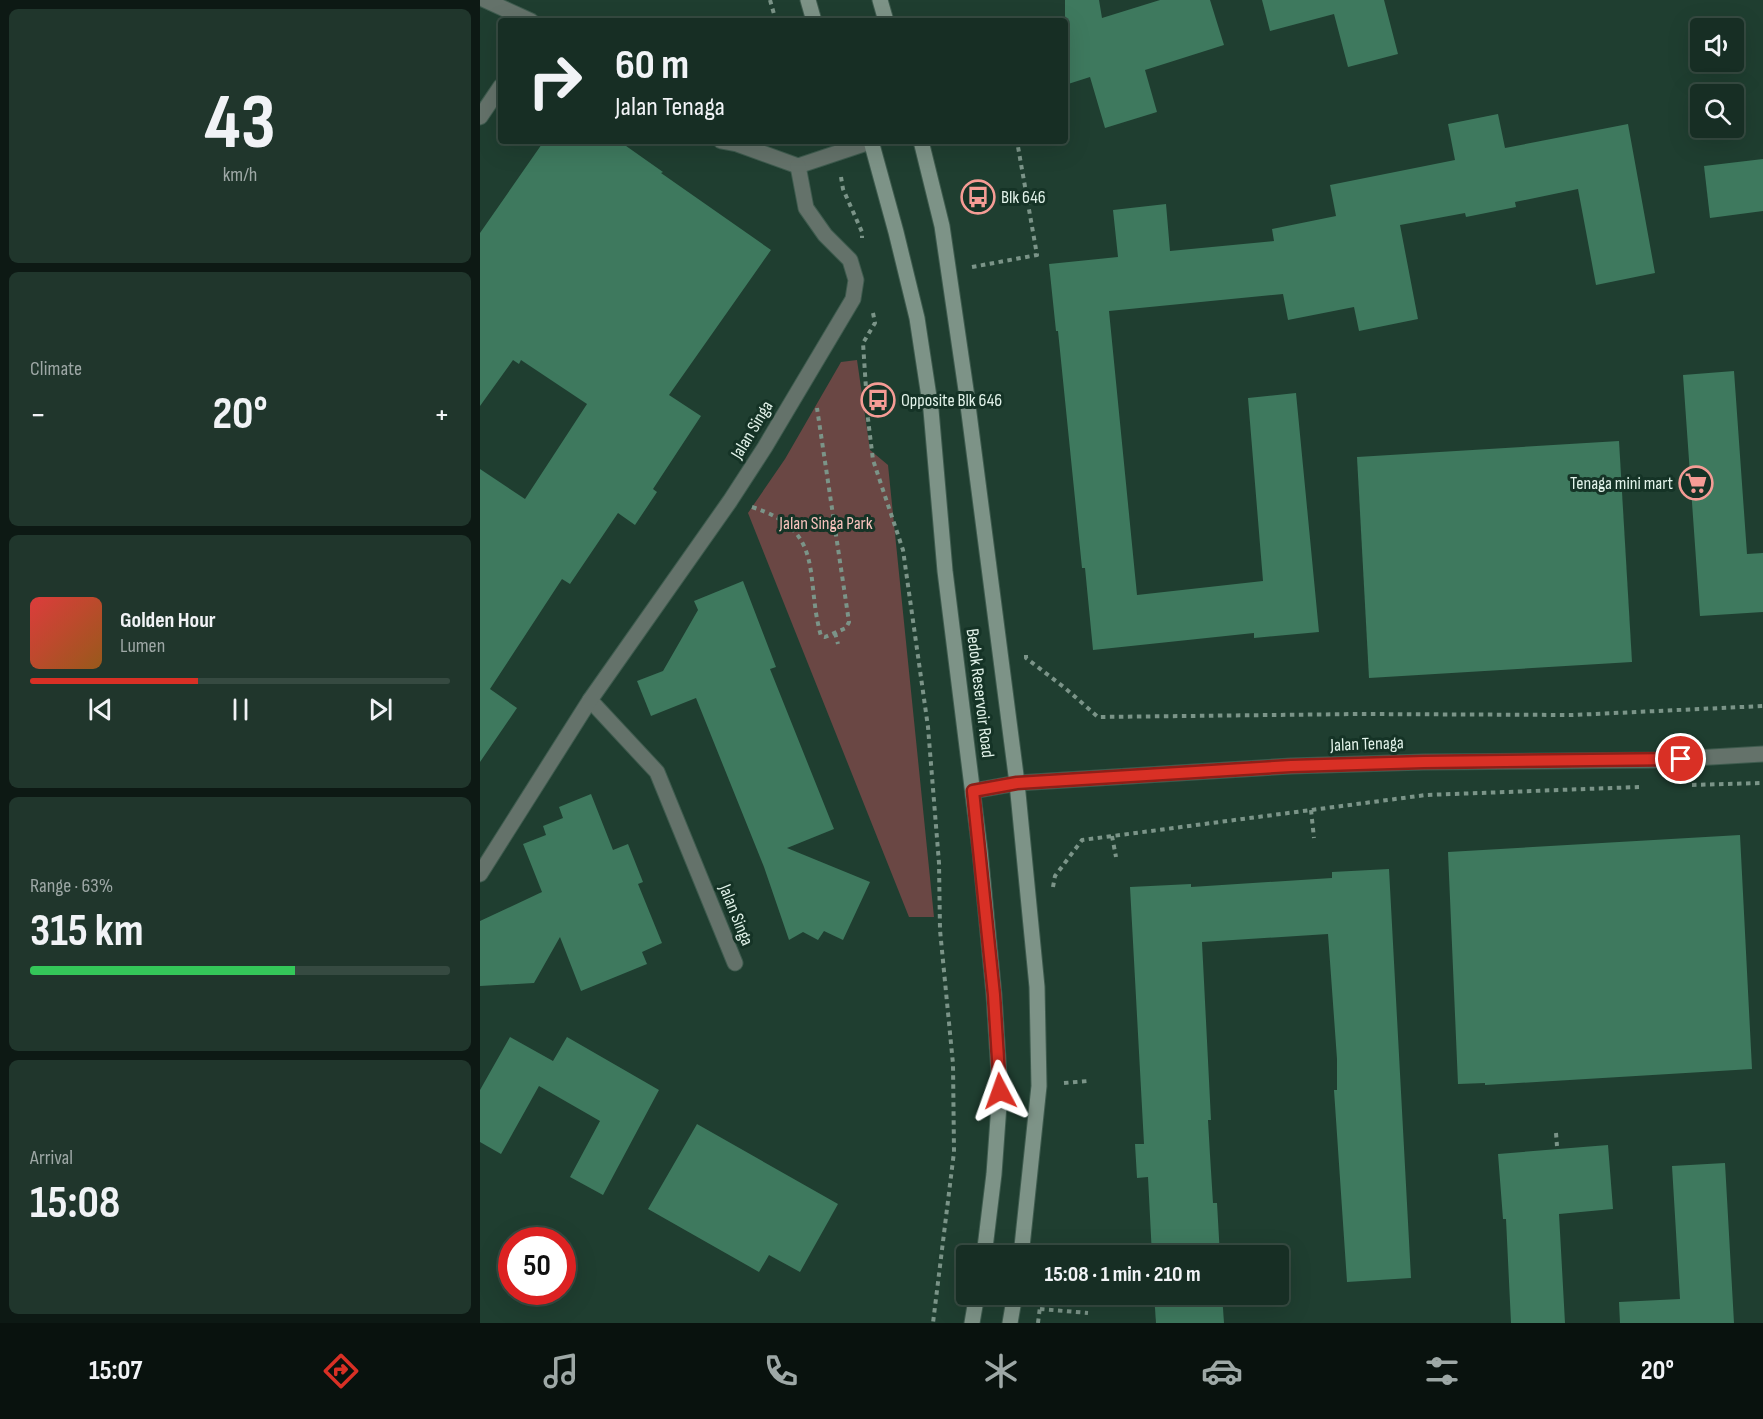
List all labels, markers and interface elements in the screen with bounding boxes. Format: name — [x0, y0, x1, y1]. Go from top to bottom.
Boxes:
map controls — [1690, 18, 1744, 138]
button: sound — [1690, 18, 1744, 72]
text: 60 m — [615, 40, 689, 91]
icon: right — [516, 42, 594, 120]
text: 43 — [204, 77, 276, 170]
button: search — [1690, 84, 1744, 138]
text: Jalan Tenaga — [615, 91, 725, 123]
text: km/h — [223, 163, 257, 187]
bus stop icon: Blk 646 — [960, 179, 996, 215]
place label: Blk 646 — [1001, 187, 1046, 208]
text: Climate — [30, 357, 82, 381]
bus stop icon: Opposite Blk 646 — [860, 382, 896, 418]
text: 20° — [212, 387, 268, 442]
place label: Opposite Blk 646 — [901, 390, 1002, 411]
text: − — [30, 395, 46, 435]
text: + — [434, 395, 450, 435]
street label: Jalan Singa — [726, 397, 778, 464]
supermarket icon: Tenaga mini mart — [1678, 465, 1714, 501]
place label: Tenaga mini mart — [1570, 473, 1674, 494]
park label: Jalan Singa Park — [778, 513, 873, 534]
text: Golden Hour — [120, 607, 216, 634]
street label: Bedok Reservoir Road — [962, 627, 998, 759]
text: Lumen — [120, 634, 165, 658]
icon: previous — [84, 693, 117, 726]
icon: pause — [224, 693, 257, 726]
icon: next — [364, 693, 397, 726]
street label: Jalan Tenaga — [1329, 732, 1404, 756]
pin — [1655, 733, 1706, 784]
icon: arrive — [1664, 742, 1697, 775]
text: Range · 63% — [30, 874, 113, 898]
street label: Jalan Singa — [714, 880, 758, 949]
text: 315 km — [30, 904, 144, 959]
position arrow — [968, 1059, 1032, 1123]
text: Arrival — [30, 1146, 73, 1170]
text: 15:08 — [30, 1176, 120, 1231]
speed limit sign: 50 — [498, 1227, 576, 1305]
text: 15:08 · 1 min · 210 m — [1044, 1261, 1201, 1288]
icon: directions — [320, 1350, 362, 1392]
icon: music — [540, 1350, 582, 1392]
icon: phone — [760, 1350, 802, 1392]
icon: climate — [980, 1350, 1022, 1392]
icon: car — [1201, 1350, 1243, 1392]
icon: filters — [1421, 1350, 1463, 1392]
text: 15:07 — [89, 1355, 142, 1387]
text: 20° — [1641, 1355, 1674, 1387]

